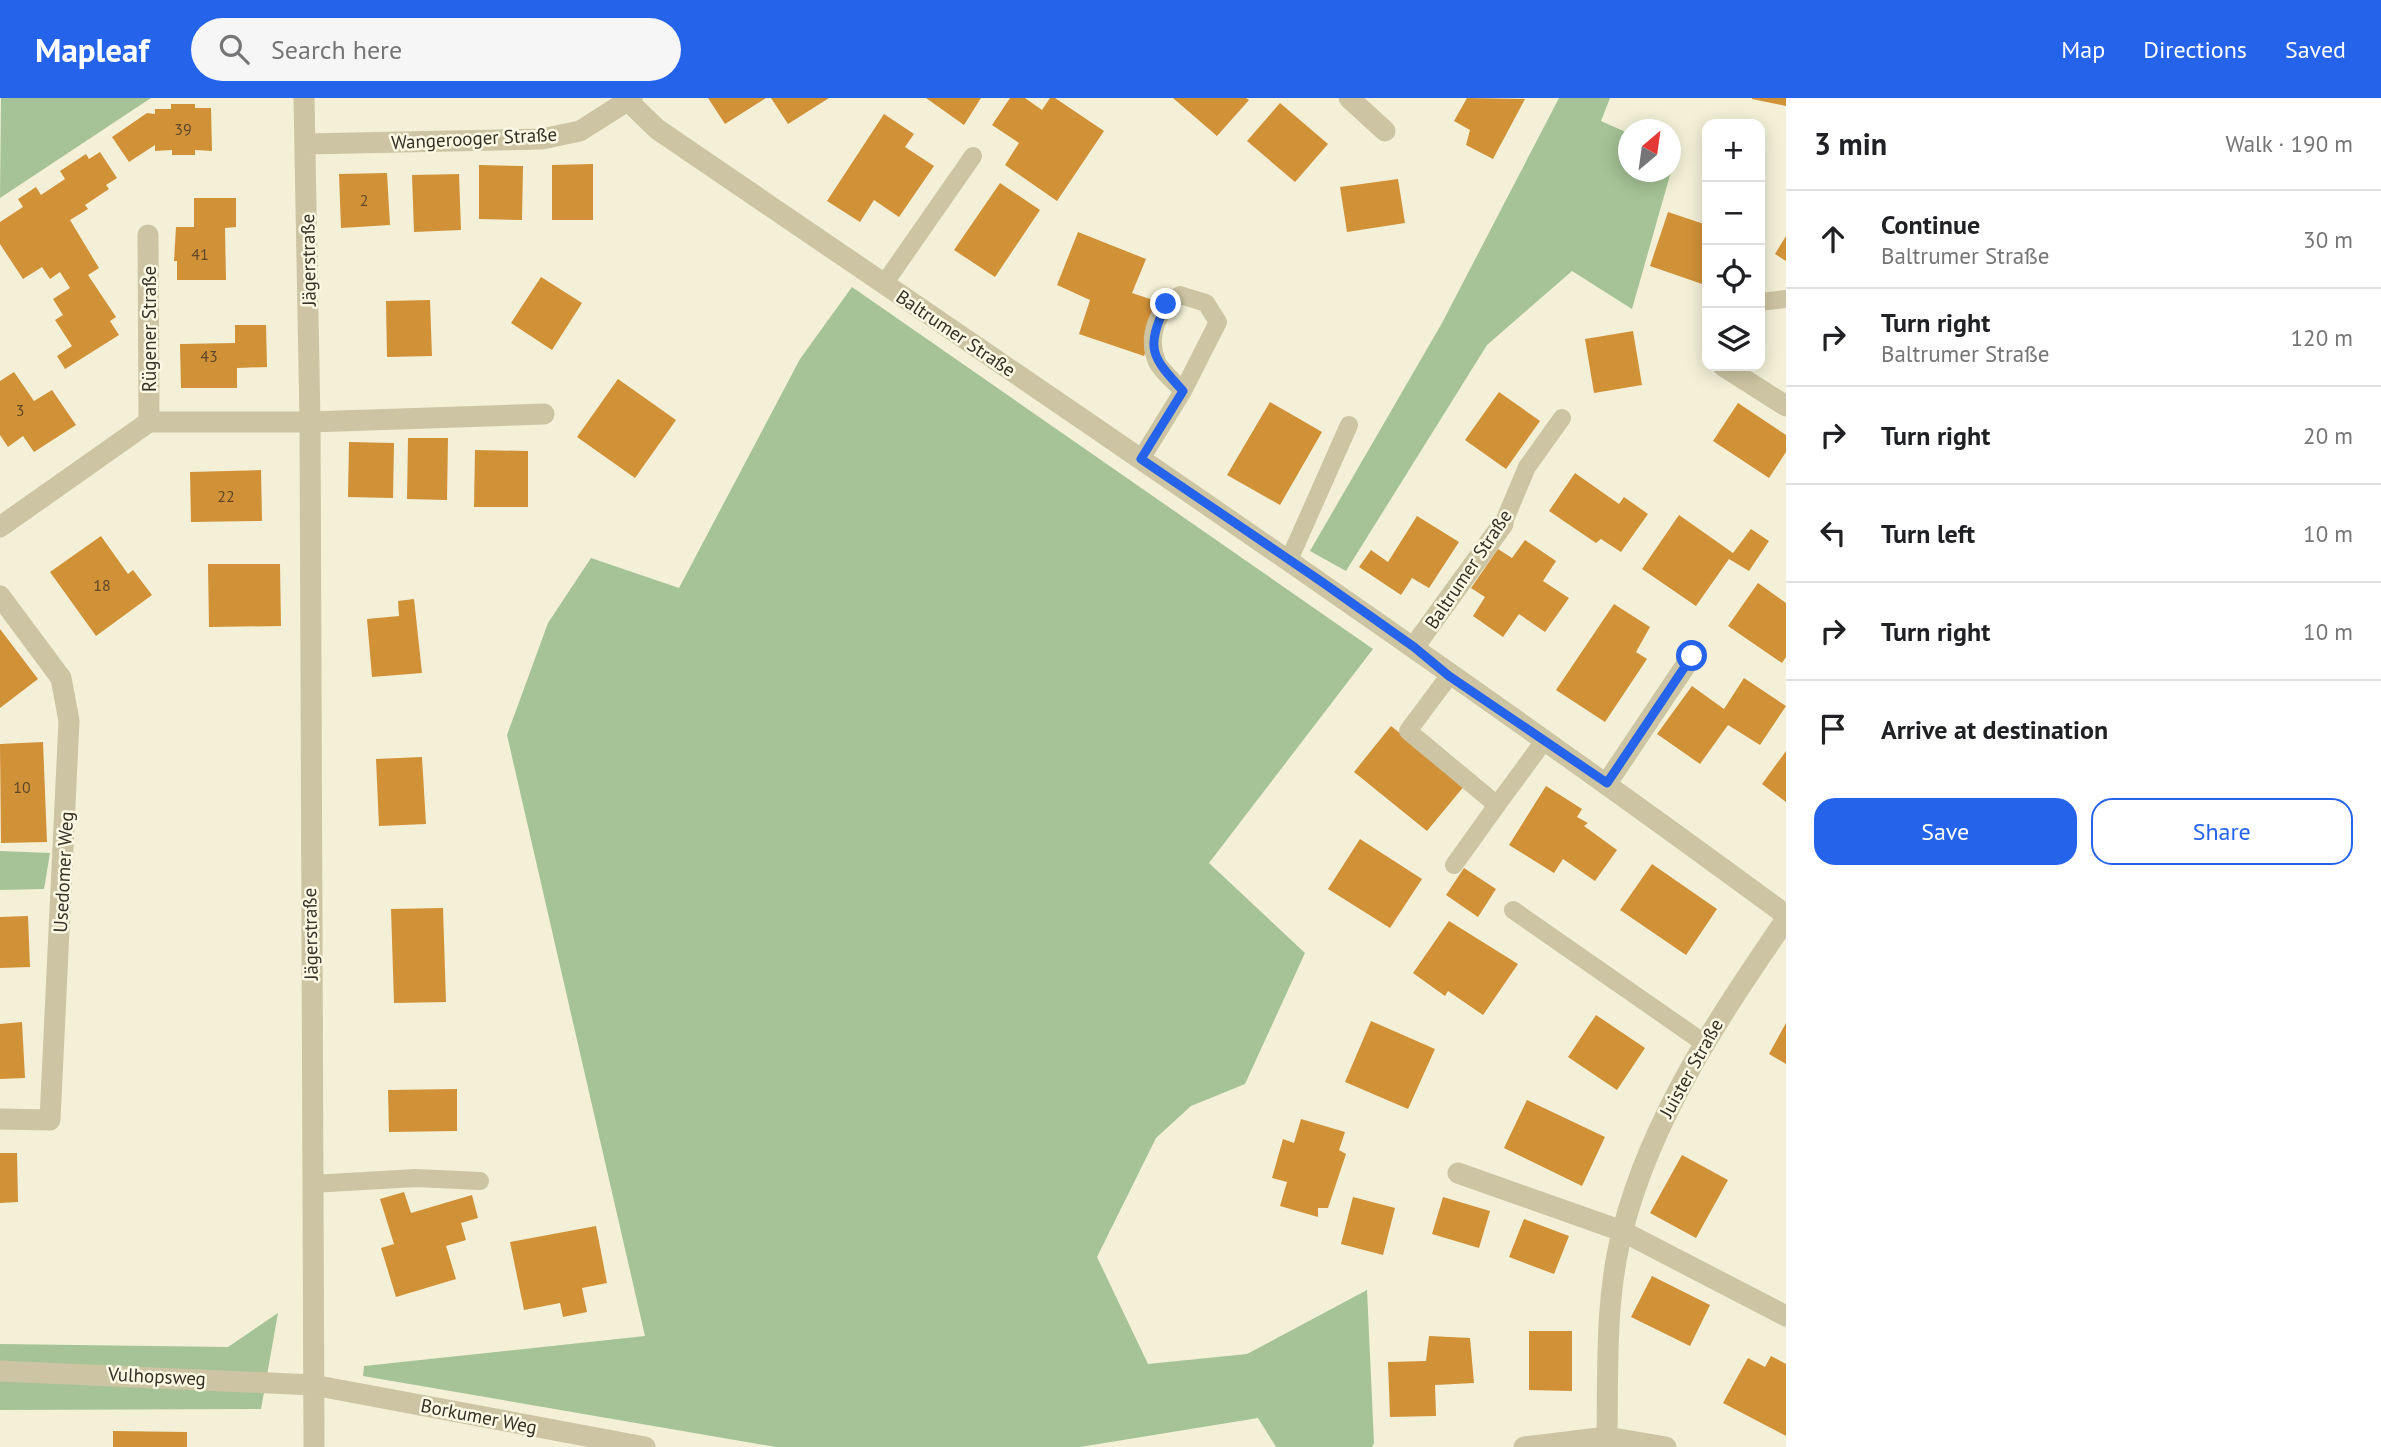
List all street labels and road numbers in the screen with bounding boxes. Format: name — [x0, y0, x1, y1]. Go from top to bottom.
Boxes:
street label: Wangerooger Straße — [390, 122, 558, 154]
street label: Jägerstraße — [295, 214, 321, 307]
street label: Rügener Straße — [137, 266, 161, 392]
street label: Baltrumer Straße — [892, 284, 1020, 382]
street label: Baltrumer Straße — [1419, 505, 1517, 633]
street label: Usedomer Weg — [48, 811, 78, 933]
street label: Jägerstraße — [297, 888, 323, 981]
street label: Juister Straße — [1653, 1014, 1728, 1123]
street label: Vulhopsweg — [106, 1361, 207, 1391]
street label: Borkumer Weg — [419, 1393, 539, 1439]

